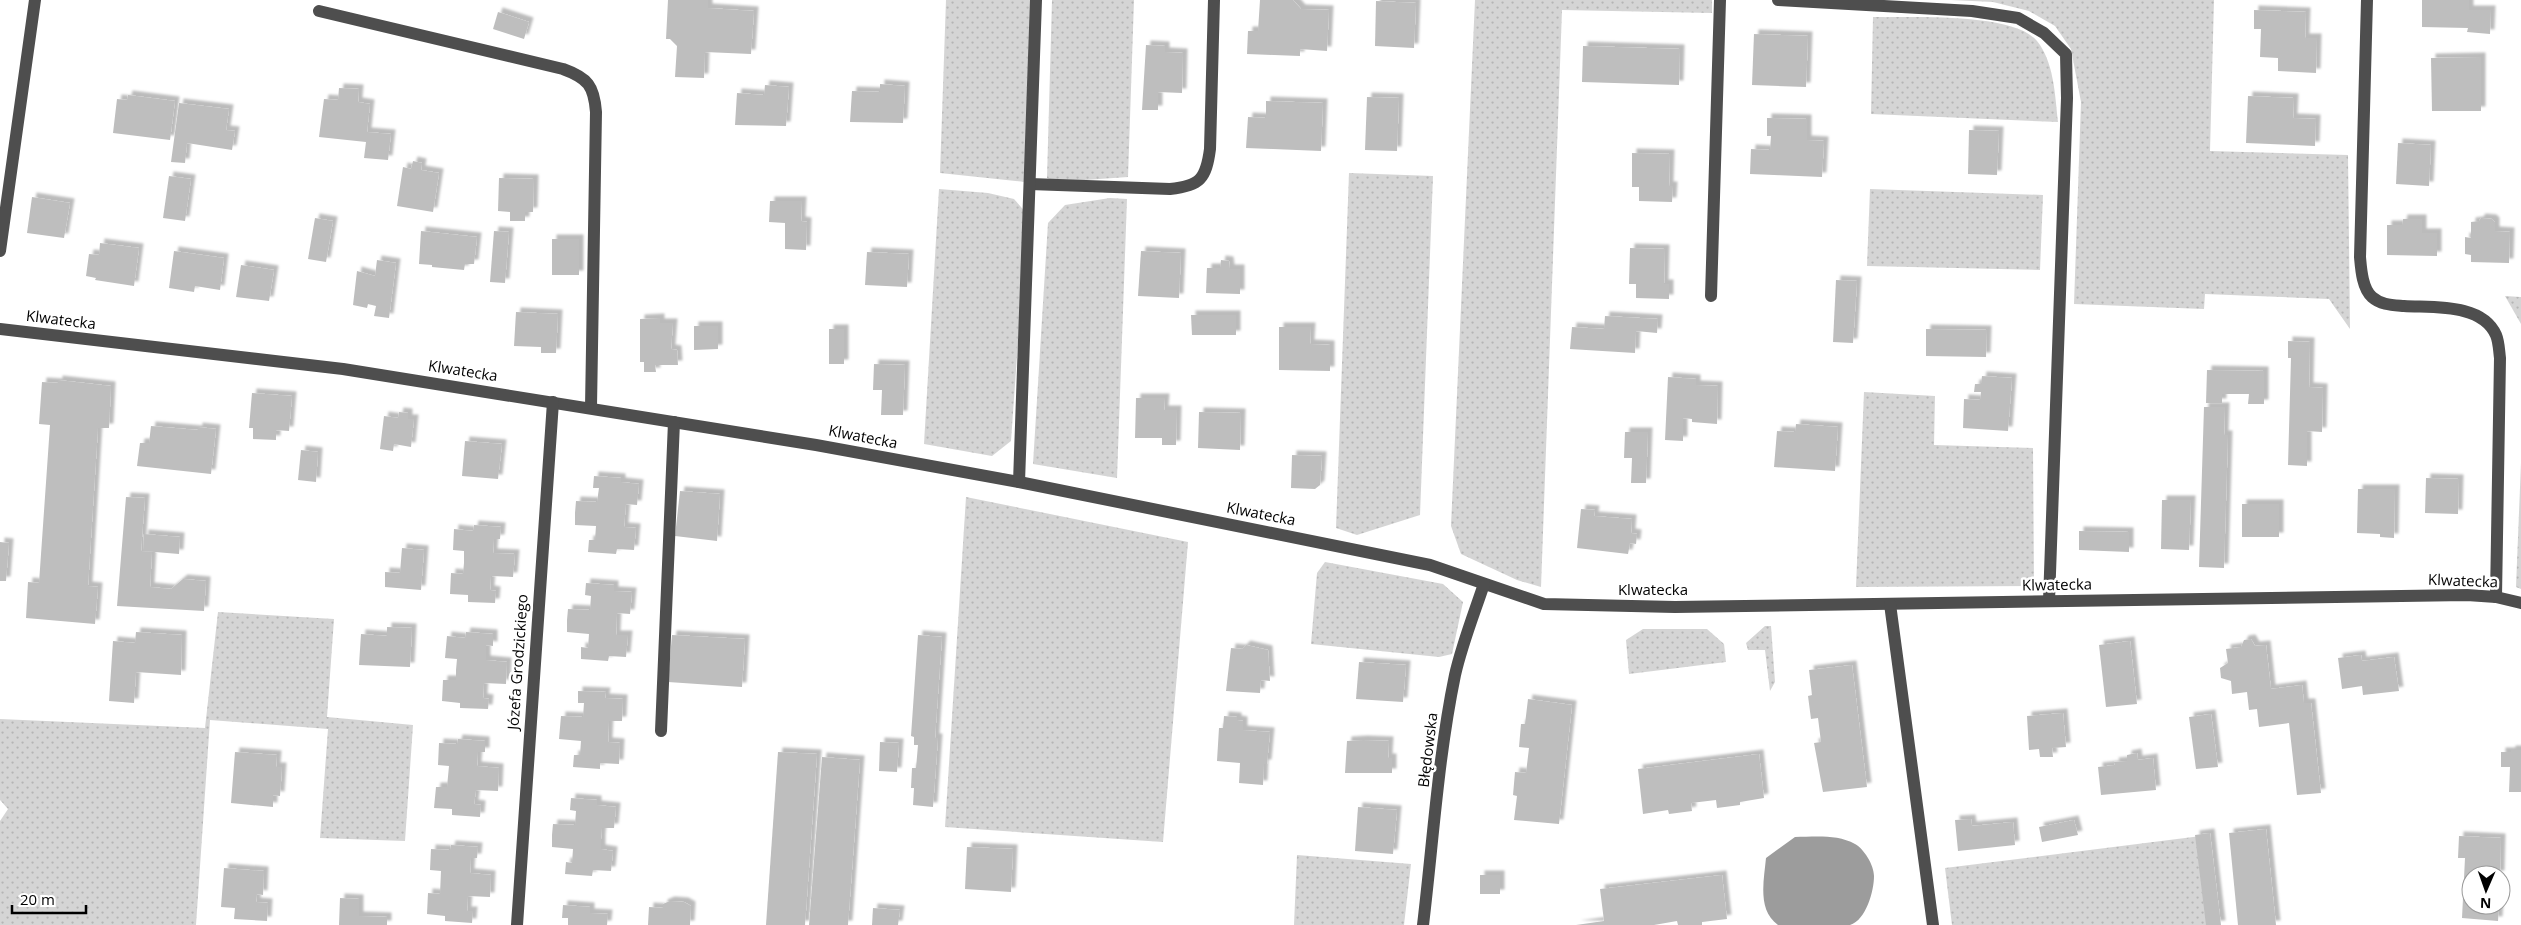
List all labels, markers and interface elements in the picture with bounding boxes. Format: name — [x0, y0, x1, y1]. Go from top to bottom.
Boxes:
street label: Klwatecka — [25, 305, 97, 333]
street label: Klwatecka — [427, 355, 499, 385]
street label: Klwatecka — [827, 420, 900, 453]
street label: Klwatecka — [1225, 497, 1298, 530]
street label: Klwatecka — [2428, 569, 2498, 591]
street label: Klwatecka — [2022, 573, 2092, 595]
street label: Klwatecka — [1618, 579, 1688, 599]
street label: Józefa Grodzickiego — [502, 593, 532, 733]
street label: Błędowska — [1413, 711, 1442, 788]
north arrow — [2461, 865, 2511, 915]
scale bar — [12, 882, 86, 914]
text: 20 m — [20, 889, 55, 909]
text: N — [2480, 894, 2492, 913]

